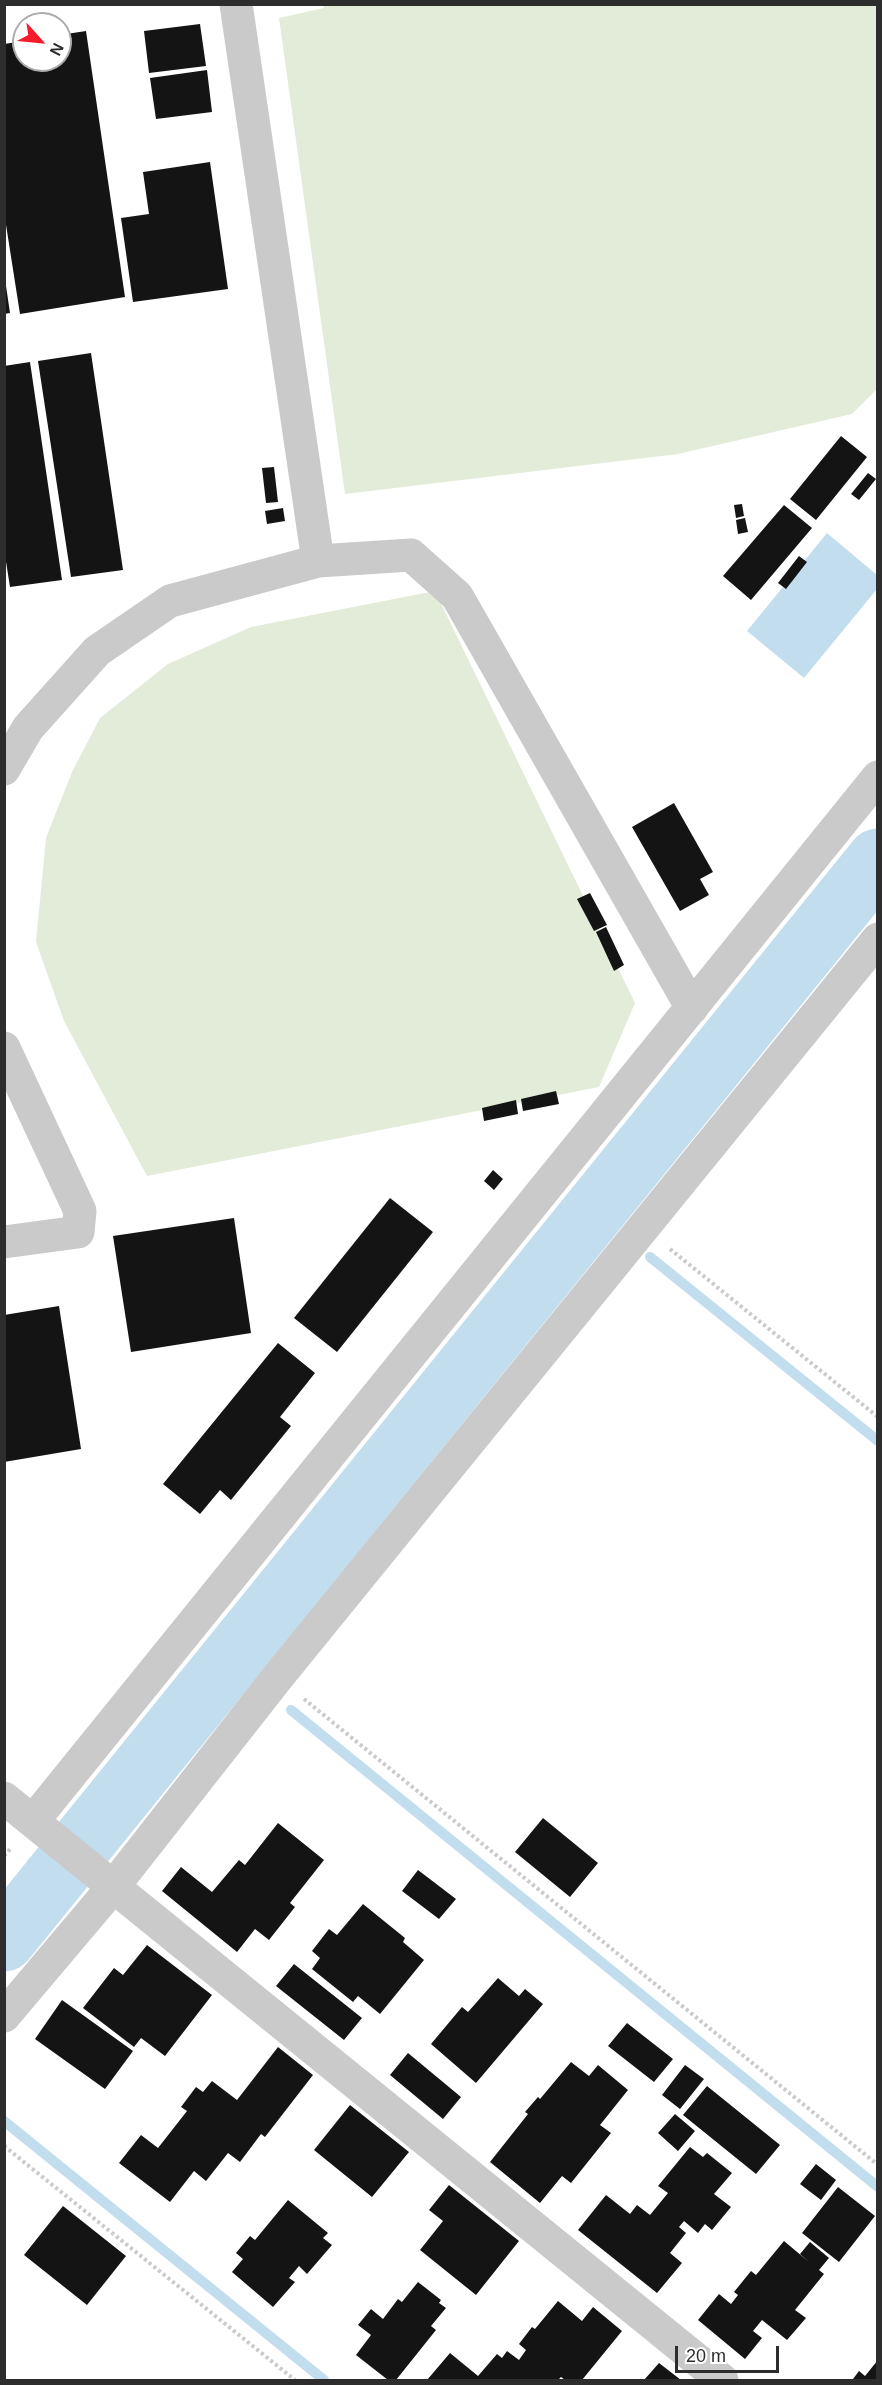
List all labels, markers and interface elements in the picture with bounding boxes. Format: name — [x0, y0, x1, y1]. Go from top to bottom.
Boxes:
north arrow — [12, 12, 72, 72]
text: N — [47, 40, 67, 59]
scale bar — [678, 2334, 782, 2372]
text: 20 m — [686, 2346, 726, 2366]

